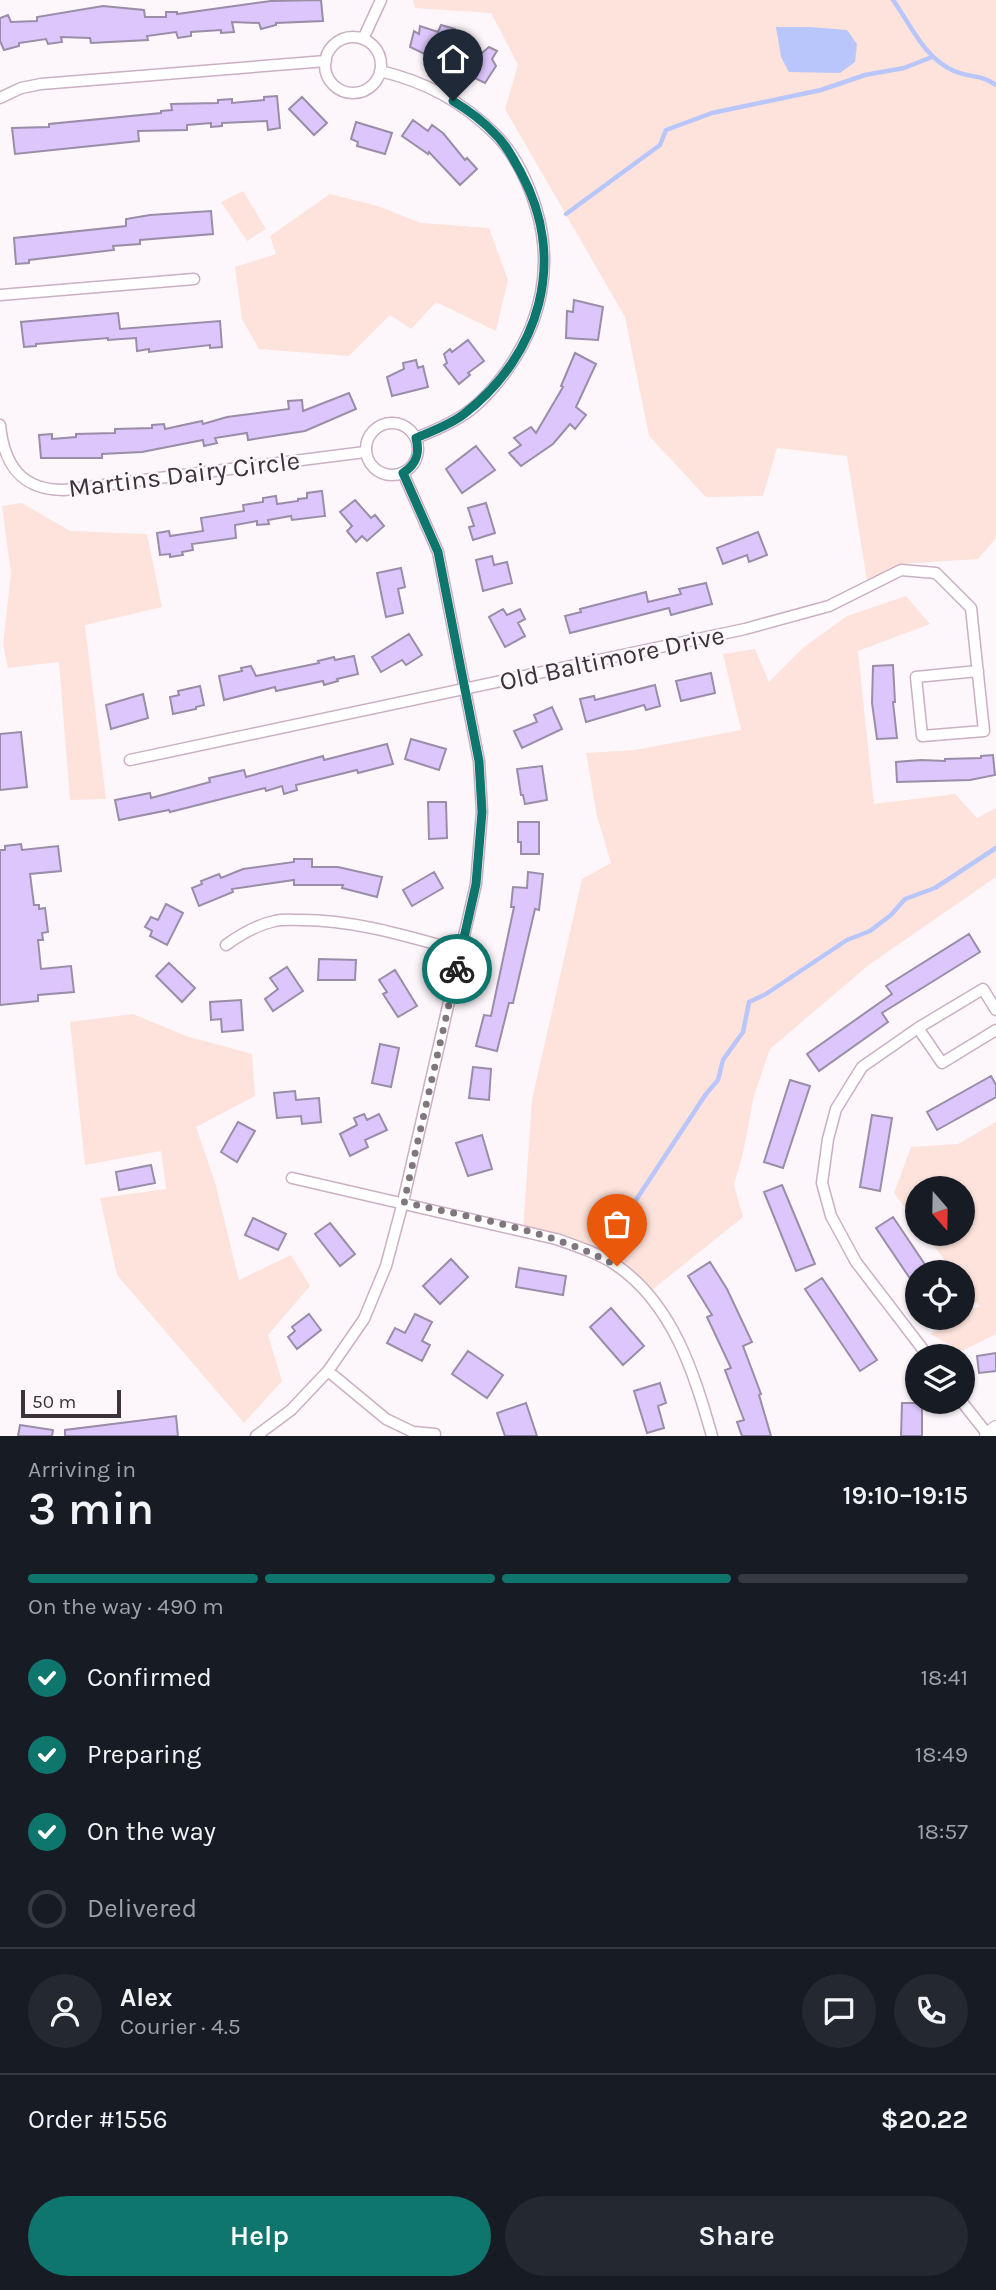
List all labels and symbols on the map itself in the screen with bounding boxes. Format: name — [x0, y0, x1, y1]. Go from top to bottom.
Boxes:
pin — [423, 29, 483, 101]
street label: Martins Dairy Circle — [67, 445, 301, 504]
street label: Old Baltimore Drive — [497, 620, 727, 697]
courier — [422, 934, 492, 1004]
north arrow — [905, 1176, 975, 1246]
pin — [587, 1194, 647, 1266]
scale bar — [21, 1387, 121, 1419]

